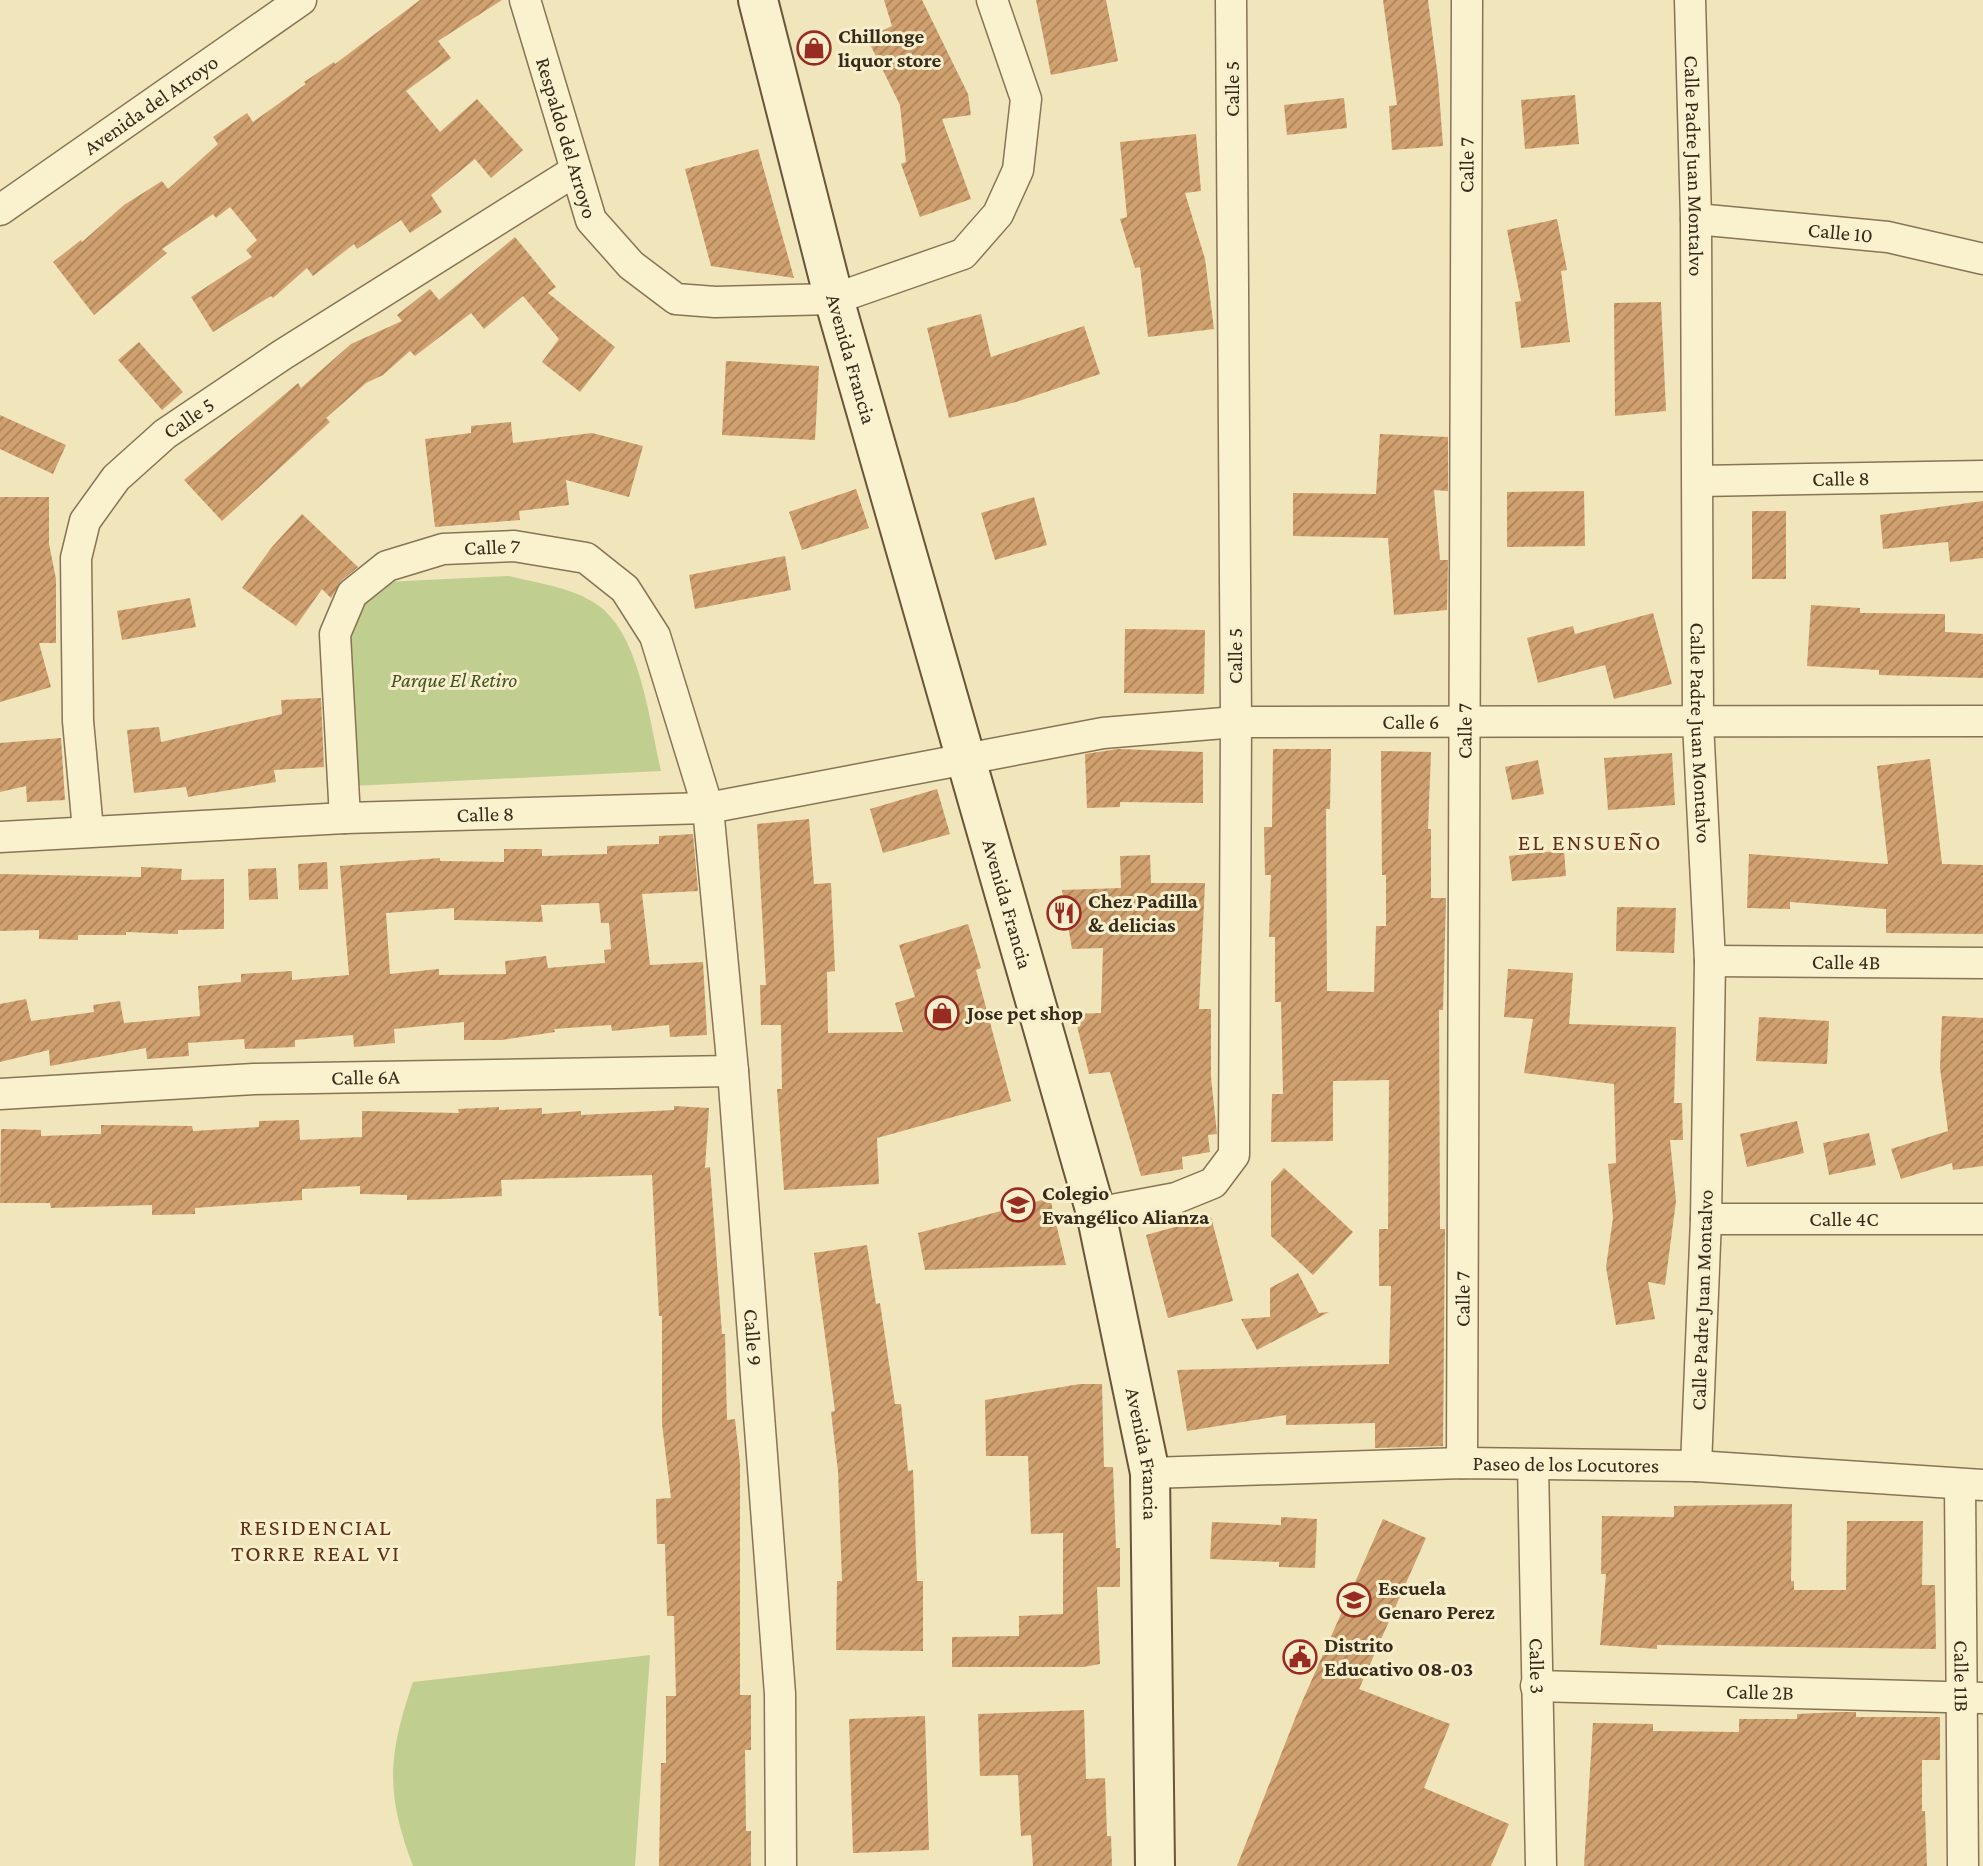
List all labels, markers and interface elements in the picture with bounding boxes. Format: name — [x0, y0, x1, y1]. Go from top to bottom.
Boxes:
place label: Chillonge liquor store — [838, 24, 941, 72]
shop icon: Chillonge liquor store — [795, 29, 833, 67]
street label: Avenida del Arroyo — [79, 50, 223, 160]
street label: Respaldo del Arroyo — [531, 54, 602, 221]
street label: Calle Padre Juan Montalvo — [1680, 55, 1708, 277]
street label: Calle 5 — [1220, 61, 1244, 117]
street label: Calle 7 — [1454, 137, 1479, 193]
street label: Calle 10 — [1807, 218, 1874, 248]
street label: Avenida Francia — [821, 291, 881, 427]
street label: Calle 5 — [159, 392, 219, 444]
street label: Calle 8 — [1812, 466, 1870, 491]
street label: Calle 7 — [463, 534, 522, 560]
street label: Calle Padre Juan Montalvo — [1686, 622, 1716, 844]
street label: Calle 5 — [1223, 628, 1247, 684]
park label: Parque El Retiro — [391, 668, 517, 692]
street label: Calle 7 — [1452, 703, 1477, 759]
street label: Calle 6 — [1382, 710, 1439, 734]
street label: Calle 8 — [456, 801, 515, 827]
district label: EL ENSUEÑO — [1518, 829, 1662, 855]
street label: Avenida Francia — [977, 836, 1038, 972]
place label: Chez Padilla & delicias — [1088, 889, 1199, 937]
restaurant icon: Chez Padilla & delicias — [1045, 894, 1083, 932]
street label: Calle 4B — [1812, 950, 1880, 974]
shop icon: Jose pet shop — [923, 994, 961, 1032]
place label: Jose pet shop — [965, 1001, 1083, 1025]
street label: Calle 6A — [331, 1065, 400, 1090]
place label: Colegio Evangélico Alianza — [1042, 1181, 1210, 1229]
school or university icon: Colegio Evangélico Alianza — [999, 1186, 1037, 1224]
street label: Calle Padre Juan Montalvo — [1686, 1189, 1718, 1411]
street label: Calle 4C — [1809, 1207, 1879, 1231]
street label: Calle 7 — [1450, 1271, 1475, 1327]
street label: Calle 9 — [739, 1308, 767, 1367]
street label: Avenida Francia — [1121, 1386, 1163, 1521]
street label: Paseo de los Locutores — [1472, 1451, 1659, 1478]
district label: RESIDENCIAL TORRE REAL VI — [231, 1514, 401, 1566]
place label: Escuela Genaro Perez — [1378, 1576, 1495, 1624]
school or university icon: Escuela Genaro Perez — [1335, 1581, 1373, 1619]
place label: Distrito Educativo 08-03 — [1324, 1633, 1473, 1681]
public building icon: Distrito Educativo 08-03 — [1281, 1638, 1319, 1676]
street label: Calle 3 — [1524, 1638, 1550, 1694]
street label: Calle 11B — [1949, 1640, 1974, 1712]
street label: Calle 2B — [1726, 1679, 1794, 1705]

